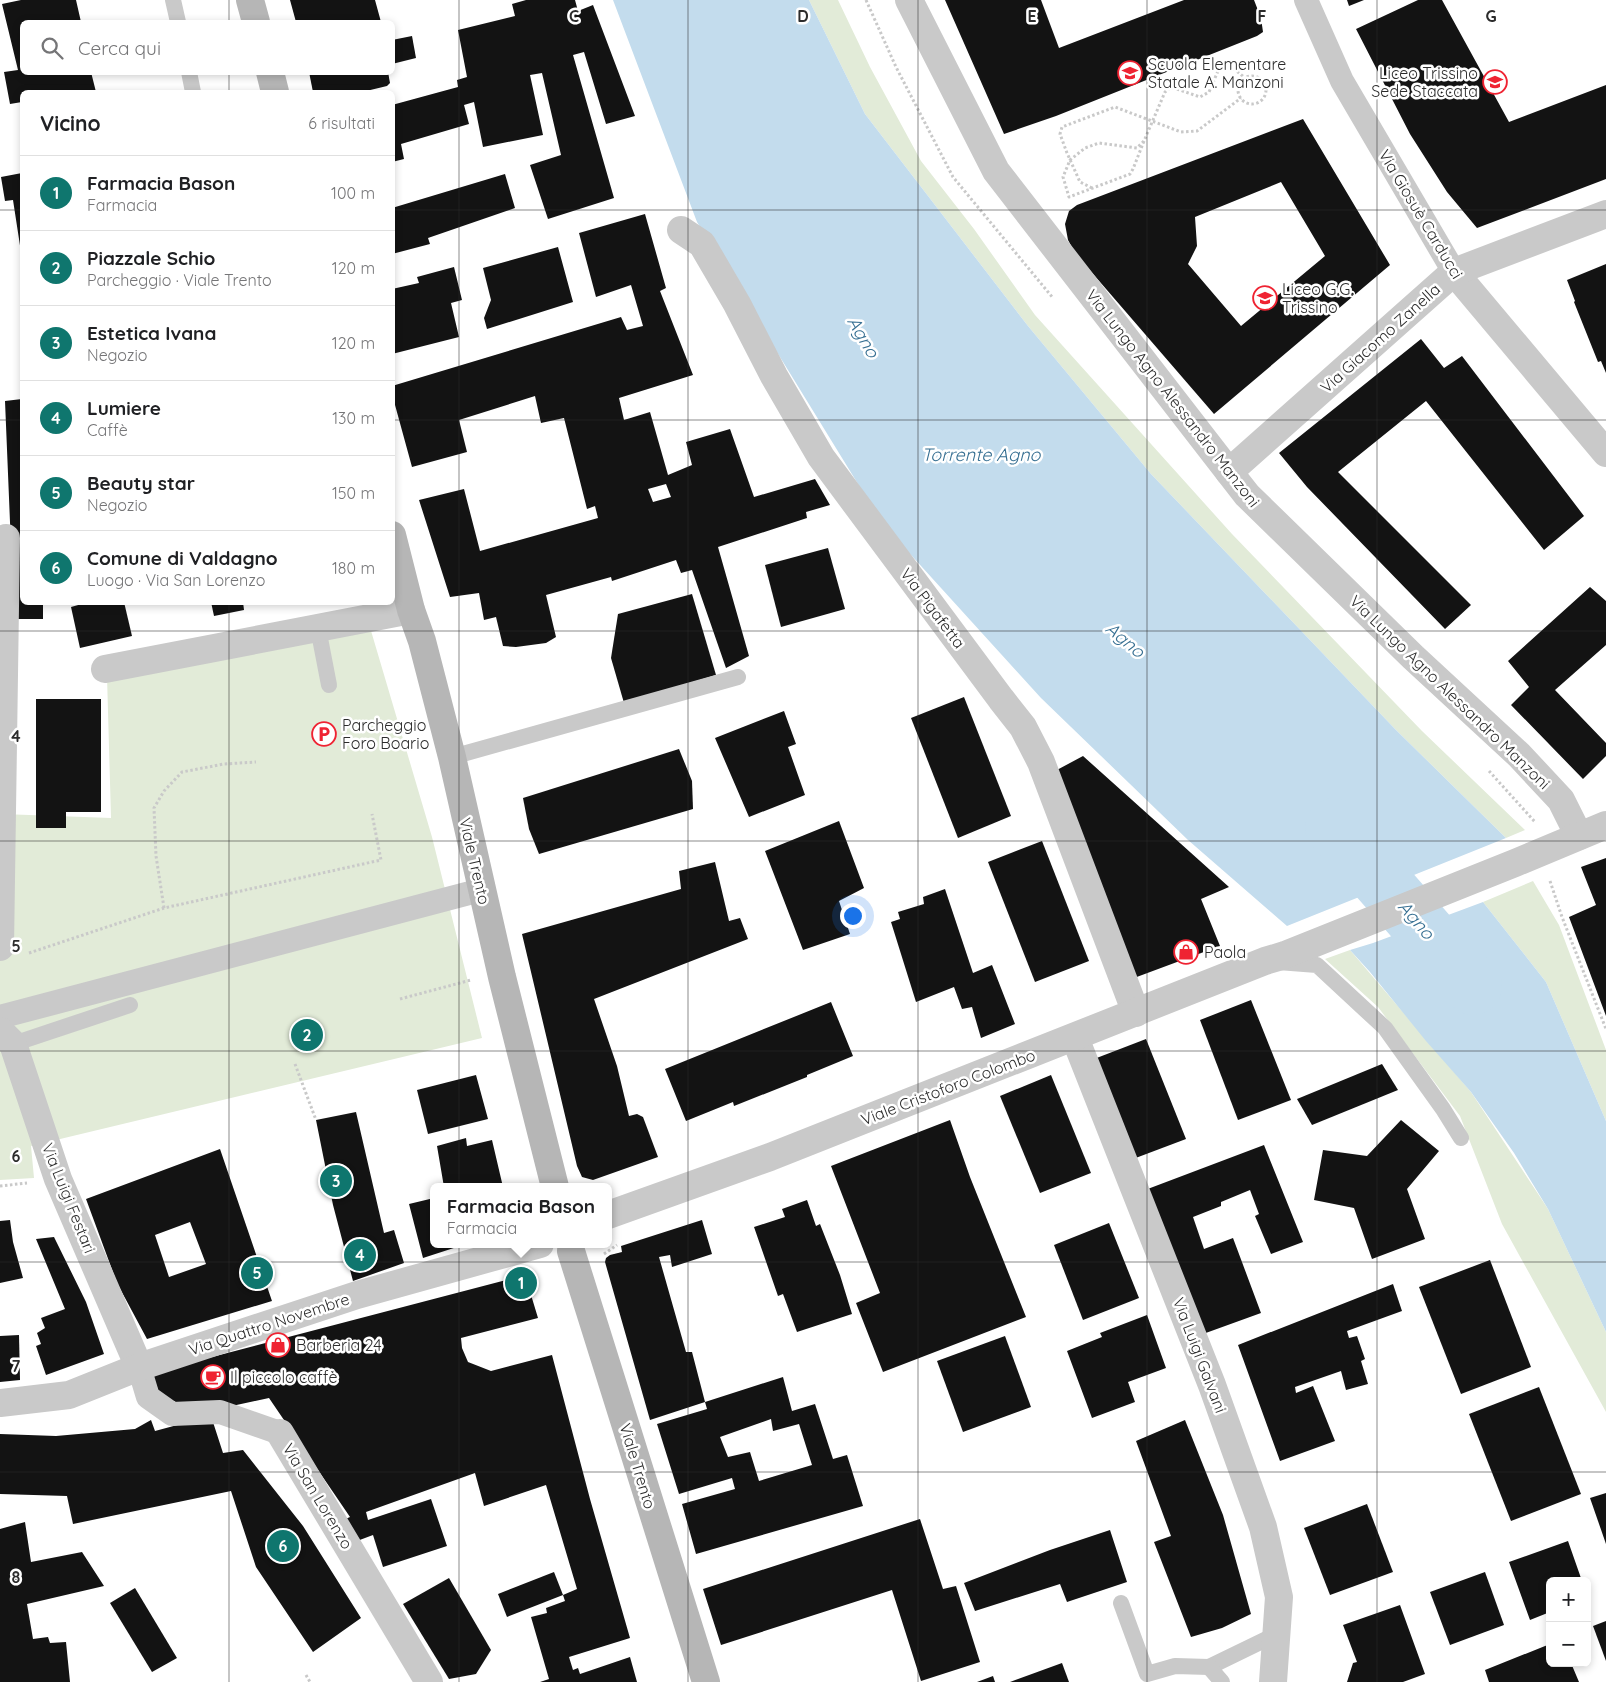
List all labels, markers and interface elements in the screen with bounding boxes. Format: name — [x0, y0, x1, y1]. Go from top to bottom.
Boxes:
text: C — [569, 6, 579, 26]
text: D — [797, 6, 809, 26]
text: E — [1027, 6, 1037, 26]
text: F — [1258, 6, 1267, 26]
text: G — [1485, 6, 1497, 26]
search box — [20, 20, 395, 75]
icon: search — [38, 34, 66, 62]
text: Cerca qui — [78, 36, 161, 60]
place label: Scuola Elementare Statale A. Manzoni — [1148, 54, 1286, 92]
school or university icon: Scuola Elementare Statale A. Manzoni — [1117, 60, 1143, 86]
place label: Liceo Trissino Sede Staccata — [1371, 63, 1478, 101]
school or university icon: Liceo Trissino Sede Staccata — [1482, 69, 1508, 95]
text: Vicino — [40, 110, 101, 136]
text: 6 risultati — [308, 113, 375, 133]
street label: Via Giosuè Carducci — [1374, 146, 1468, 282]
text: Farmacia Bason — [87, 171, 235, 195]
text: 1 — [53, 183, 59, 203]
text: 100 m — [331, 183, 375, 203]
text: Farmacia — [87, 195, 157, 215]
text: Piazzale Schio — [87, 246, 215, 270]
text: 2 — [51, 258, 61, 278]
text: 120 m — [332, 258, 375, 278]
text: Parcheggio · Viale Trento — [87, 270, 272, 290]
place label: Liceo G.G. Trissino — [1282, 279, 1353, 317]
street label: Via Giacomo Zanella — [1316, 279, 1444, 397]
street label: Via Lungo Agno Alessandro Manzoni — [1082, 285, 1264, 511]
school or university icon: Liceo G.G. Trissino — [1252, 285, 1278, 311]
water label: Agno — [842, 312, 885, 363]
text: Estetica Ivana — [87, 321, 216, 345]
text: 3 — [52, 333, 60, 353]
text: 120 m — [332, 333, 375, 353]
text: Negozio — [87, 345, 148, 365]
text: Lumiere — [87, 396, 161, 420]
text: 4 — [51, 408, 61, 428]
text: 130 m — [332, 408, 375, 428]
text: Caffè — [87, 420, 128, 440]
water label: Torrente Agno — [922, 443, 1042, 466]
text: Beauty star — [87, 471, 195, 495]
text: 5 — [51, 483, 61, 503]
text: 150 m — [332, 483, 375, 503]
text: Negozio — [87, 495, 148, 515]
text: Comune di Valdagno — [87, 546, 278, 570]
text: 6 — [52, 558, 60, 578]
text: 180 m — [332, 558, 375, 578]
street label: Via Pigafetta — [896, 564, 970, 652]
text: Luogo · Via San Lorenzo — [87, 570, 265, 590]
street label: Via Lungo Agno Alessandro Manzoni — [1346, 591, 1554, 793]
water label: Agno — [1101, 617, 1150, 663]
place label: Parcheggio Foro Boario — [342, 715, 429, 753]
parking icon: Parcheggio Foro Boario — [311, 721, 337, 747]
text: 4 — [11, 726, 21, 746]
street label: Viale Trento — [455, 816, 495, 906]
water label: Agno — [1393, 895, 1440, 945]
your location — [840, 903, 866, 929]
text: 5 — [11, 936, 21, 956]
shop icon: Paola — [1173, 939, 1199, 965]
place label: Paola — [1204, 942, 1246, 962]
pin: 2 — [291, 1016, 323, 1054]
street label: Viale Cristoforo Colombo — [858, 1044, 1038, 1130]
street label: Via Luigi Festari — [38, 1140, 100, 1256]
text: 6 — [12, 1146, 21, 1166]
pin: 3 — [320, 1162, 352, 1200]
popup — [430, 1183, 612, 1248]
text: Farmacia Bason — [447, 1194, 595, 1218]
text: Farmacia — [447, 1218, 517, 1238]
pin: 4 — [344, 1236, 376, 1274]
pin: 5 — [241, 1254, 273, 1292]
pin: 1 — [505, 1264, 537, 1302]
street label: Via Quattro Novembre — [186, 1289, 352, 1359]
street label: Via Luigi Galvani — [1169, 1294, 1231, 1416]
shop icon: Barberia 24 — [265, 1332, 291, 1358]
place label: Barberia 24 — [296, 1335, 382, 1355]
text: 7 — [12, 1356, 21, 1376]
cafe icon: Il piccolo caffè — [200, 1364, 226, 1390]
place label: Il piccolo caffè — [230, 1367, 338, 1387]
street label: Viale Trento — [615, 1421, 661, 1511]
street label: Via San Lorenzo — [279, 1439, 357, 1553]
pin: 6 — [267, 1527, 299, 1565]
text: 8 — [12, 1567, 21, 1587]
map controls — [1546, 1577, 1591, 1667]
button: + — [1546, 1577, 1591, 1622]
button: − — [1546, 1622, 1591, 1667]

